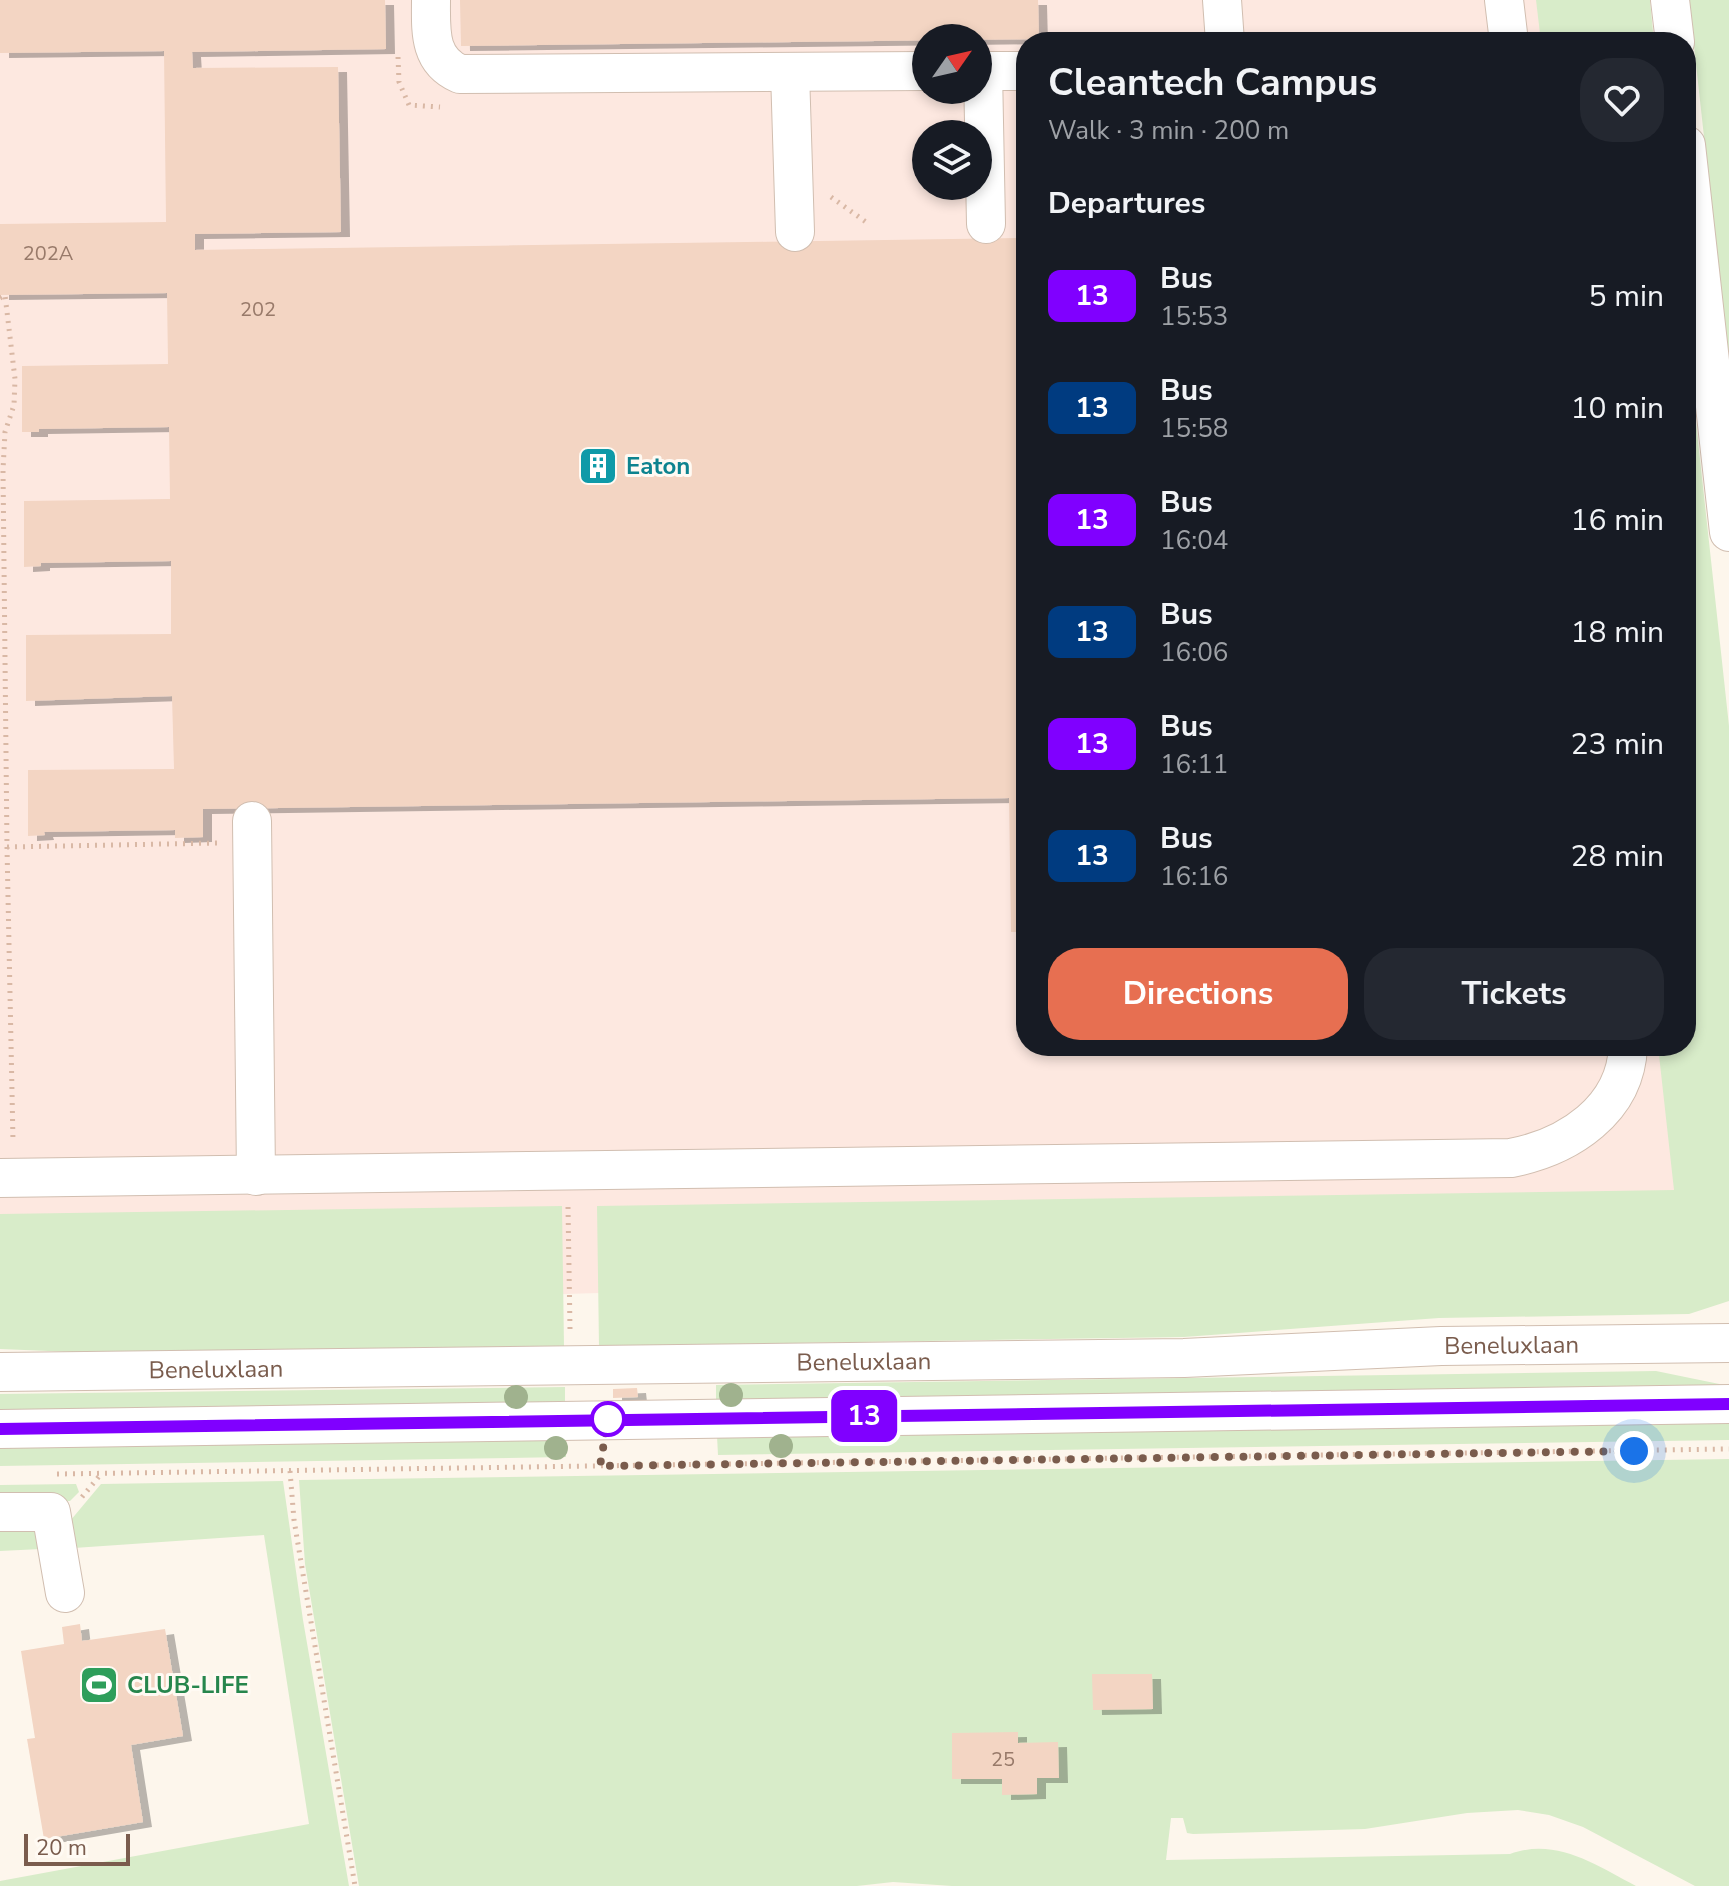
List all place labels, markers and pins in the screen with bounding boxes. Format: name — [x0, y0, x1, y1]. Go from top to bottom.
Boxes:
building icon: Eaton — [577, 445, 619, 487]
place label: Eaton — [626, 450, 690, 482]
unlabelled marker — [591, 1402, 625, 1436]
sports icon: CLUB-LIFE — [78, 1664, 120, 1706]
place label: CLUB-LIFE — [127, 1669, 249, 1701]

